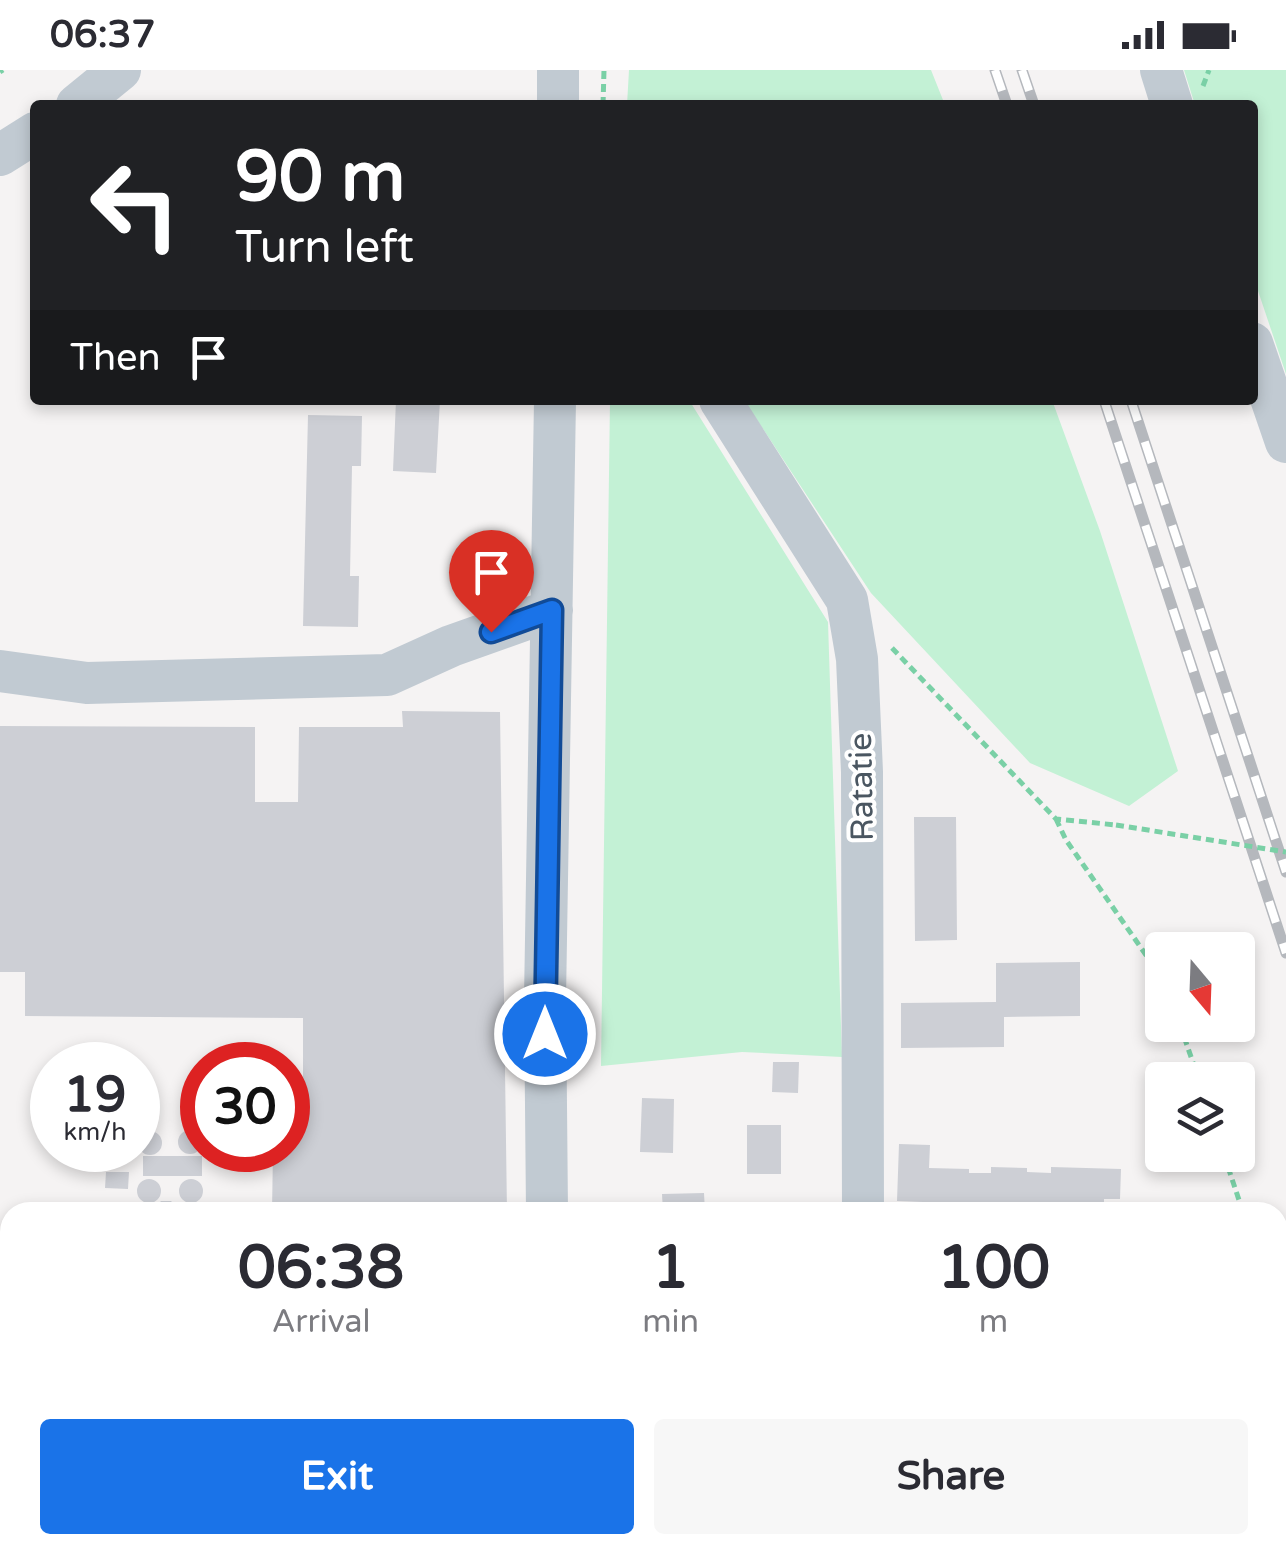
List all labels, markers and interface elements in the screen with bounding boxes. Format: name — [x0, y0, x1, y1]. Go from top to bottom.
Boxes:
text: 06:37 — [50, 12, 155, 58]
text: 90 m — [235, 136, 405, 220]
icon: left — [70, 140, 200, 270]
text: Turn left — [235, 221, 414, 275]
icon: arrive — [181, 330, 236, 385]
text: Then — [70, 335, 161, 381]
pin — [449, 530, 534, 633]
icon: arrive — [464, 545, 519, 600]
street label: Ratatie — [842, 732, 882, 842]
north arrow — [1145, 932, 1255, 1042]
map controls — [1145, 932, 1255, 1172]
position arrow — [493, 982, 597, 1086]
speed limit sign: 30 — [180, 1042, 310, 1172]
button: layers — [1145, 1062, 1255, 1172]
text: 19 — [64, 1065, 126, 1125]
text: km/h — [64, 1117, 126, 1147]
text: 06:38 — [238, 1232, 404, 1304]
text: 1 — [652, 1232, 689, 1304]
text: 100 — [937, 1232, 1050, 1304]
text: Arrival — [272, 1303, 371, 1341]
text: min — [642, 1303, 699, 1341]
text: m — [979, 1303, 1008, 1341]
button: Exit — [40, 1419, 634, 1534]
button: Share — [654, 1419, 1248, 1534]

